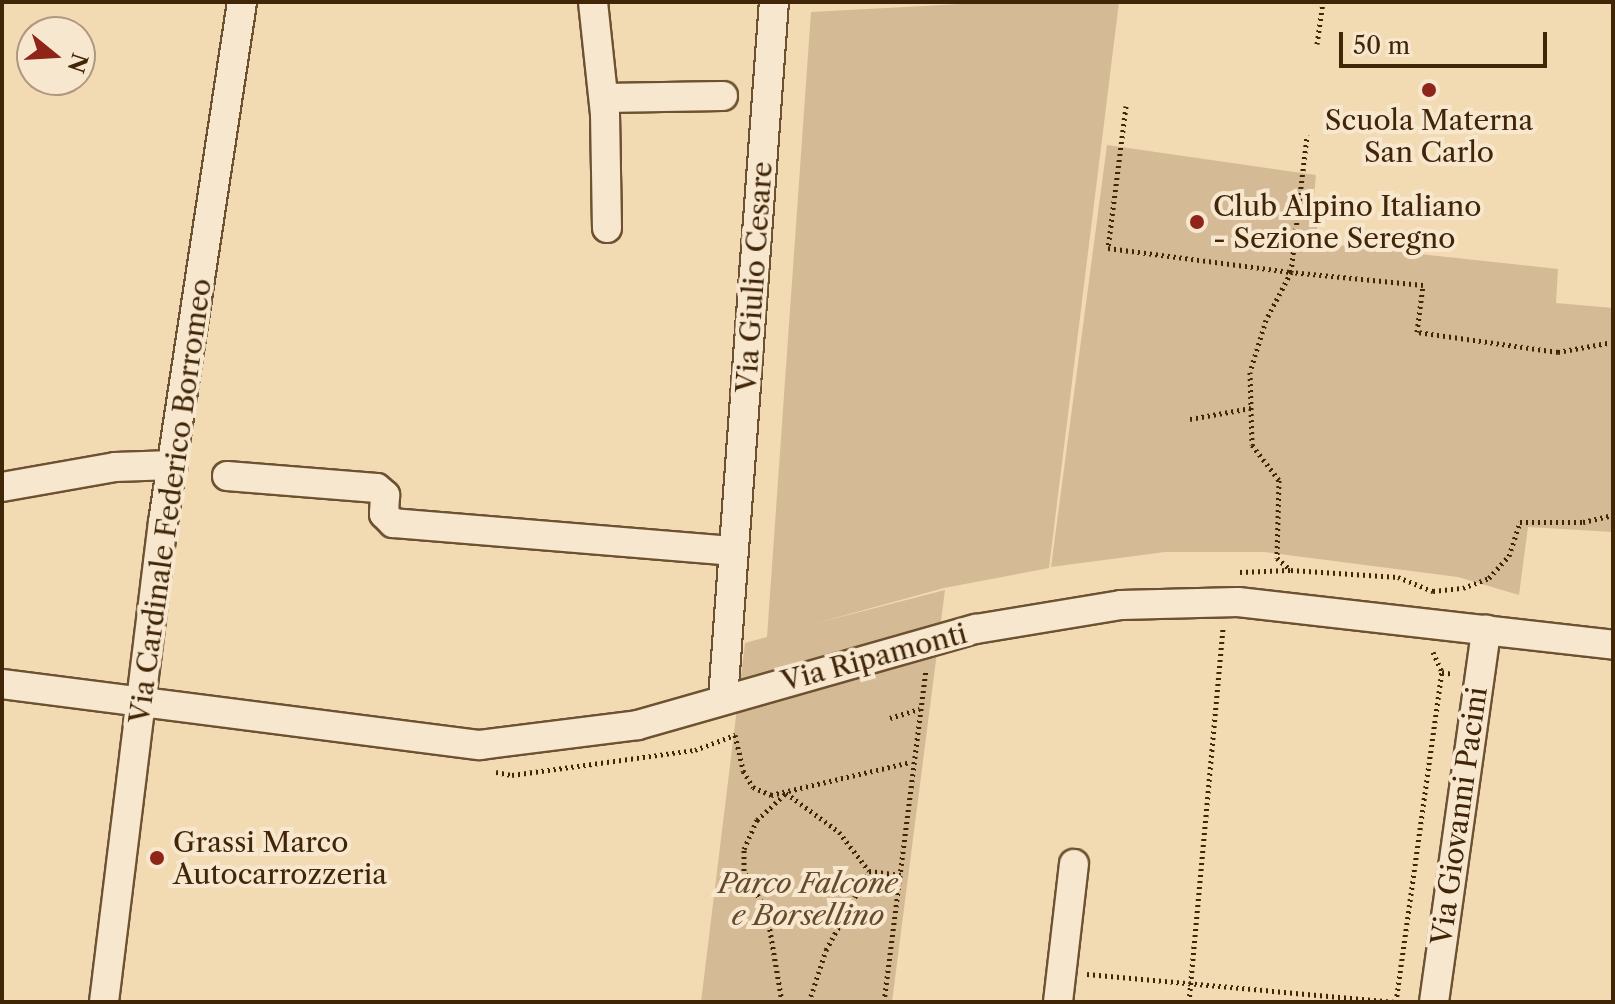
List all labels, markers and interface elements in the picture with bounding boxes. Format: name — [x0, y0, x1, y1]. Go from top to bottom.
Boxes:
north arrow — [16, 16, 96, 96]
scale bar — [1343, 16, 1551, 66]
text: 50 m — [1353, 31, 1410, 60]
text: N — [62, 50, 93, 76]
marker: Scuola Materna San Carlo — [1420, 81, 1438, 99]
place label: Scuola Materna San Carlo — [1325, 103, 1533, 169]
street label: Via Giulio Cesare — [729, 160, 779, 394]
place label: Club Alpino Italiano - Sezione Seregno — [1213, 189, 1483, 255]
marker: Club Alpino Italiano - Sezione Seregno — [1188, 213, 1206, 231]
street label: Via Cardinale Federico Borromeo — [122, 276, 218, 726]
street label: Via Ripamonti — [777, 616, 971, 698]
street label: Via Giovanni Pacini — [1424, 685, 1494, 947]
place label: Grassi Marco Autocarrozzeria — [173, 825, 387, 891]
marker: Grassi Marco Autocarrozzeria — [148, 849, 166, 867]
park label: Parco Falcone e Borsellino — [718, 866, 898, 932]

